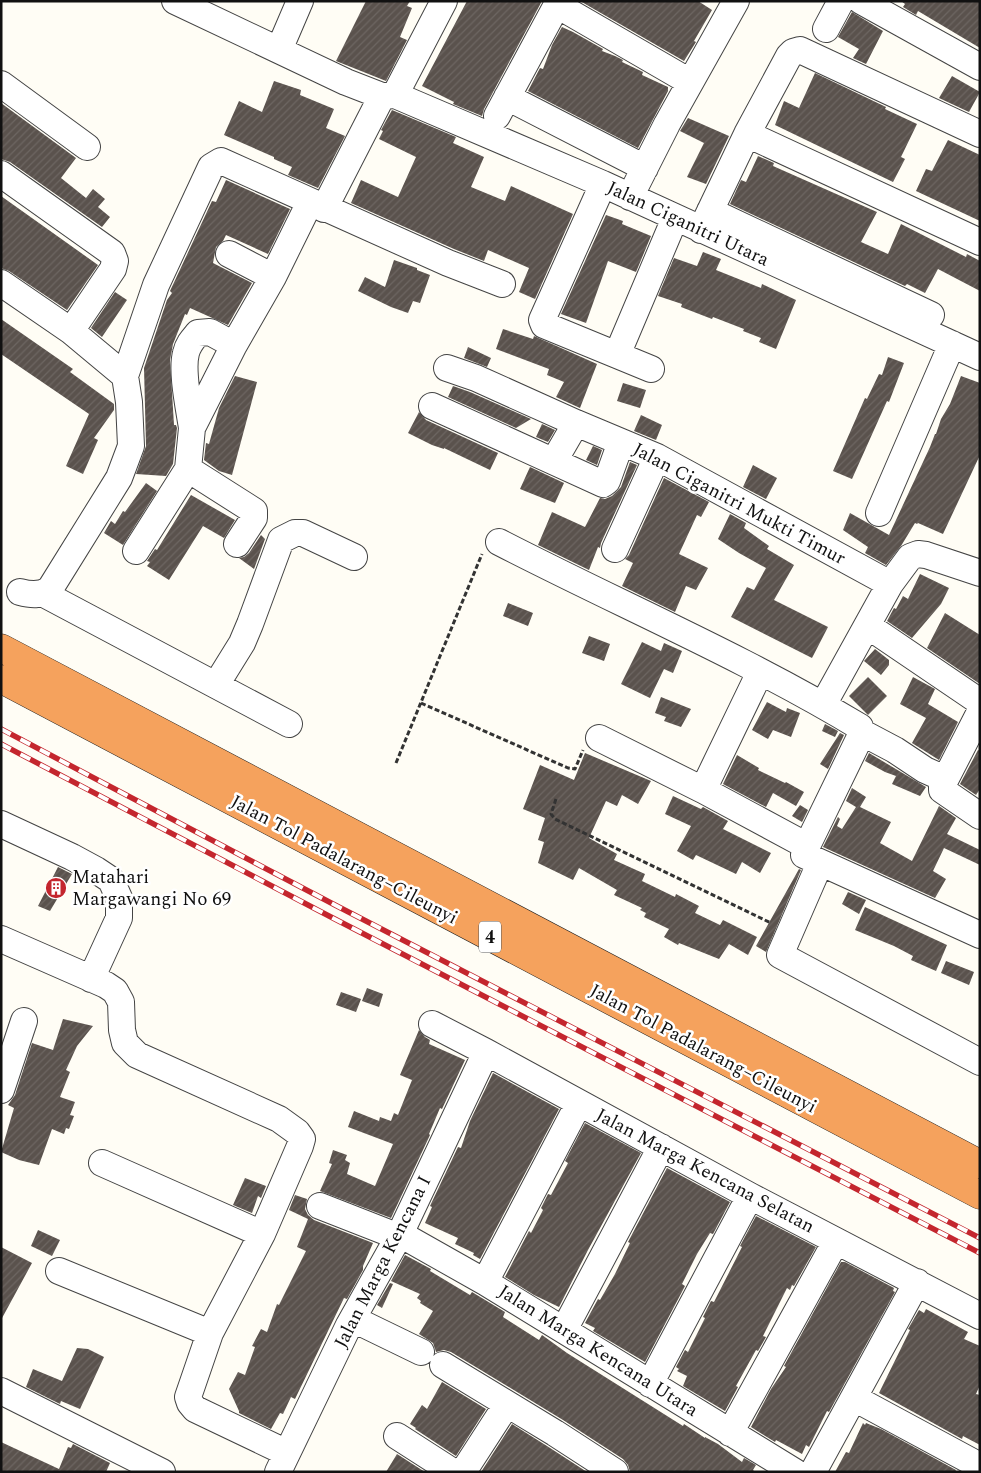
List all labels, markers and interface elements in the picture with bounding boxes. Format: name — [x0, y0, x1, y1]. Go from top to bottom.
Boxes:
street label: Jalan Ciganitri Utara — [602, 174, 775, 275]
street label: Jalan Ciganitri Mukti Timur — [627, 435, 851, 573]
street label: Jalan Tol Padalarang–Cileunyi — [225, 788, 463, 932]
place label: Matahari Margawangi No 69 — [72, 863, 231, 914]
building icon: Matahari Margawangi No 69 — [44, 876, 68, 900]
road number: 4 — [479, 922, 501, 952]
street label: Jalan Tol Padalarang–Cileunyi — [584, 977, 822, 1121]
street label: Jalan Marga Kencana Selatan — [590, 1101, 820, 1241]
street label: Jalan Marga Kencana I — [327, 1171, 439, 1353]
street label: Jalan Marga Kencana Utara — [492, 1277, 704, 1425]

